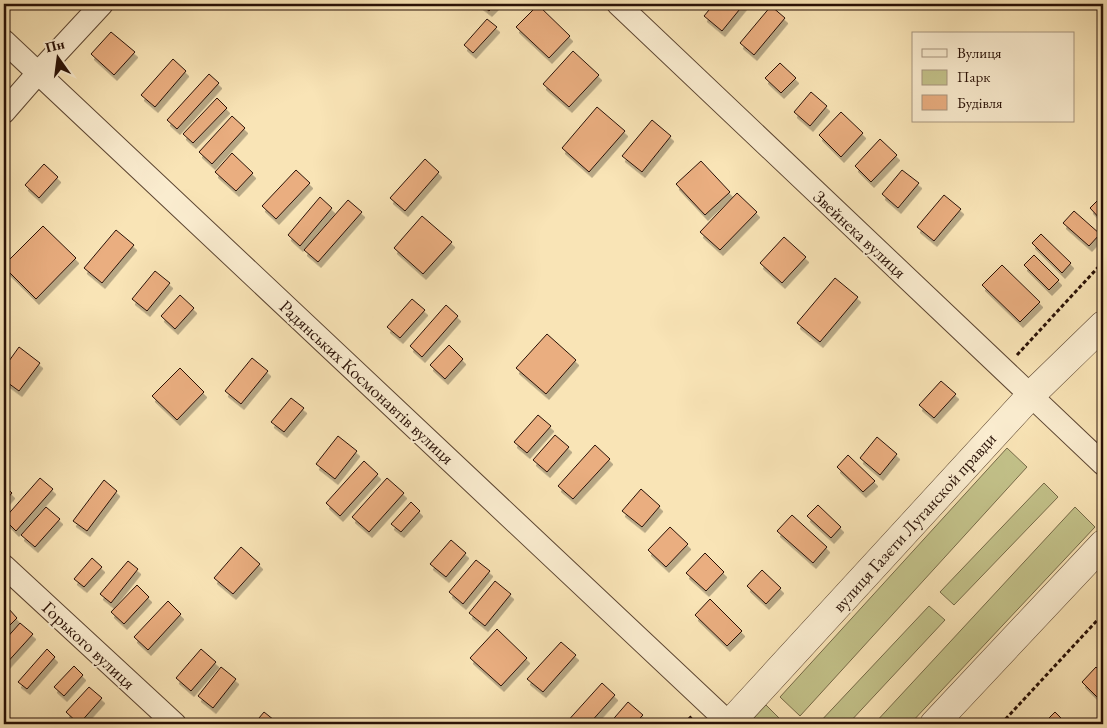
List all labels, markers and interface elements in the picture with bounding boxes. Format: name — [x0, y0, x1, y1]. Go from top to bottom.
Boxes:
north arrow — [32, 32, 82, 82]
legend — [912, 32, 1074, 122]
text: Пн — [43, 34, 66, 56]
text: Вулиця — [957, 43, 1002, 62]
text: Парк — [957, 67, 990, 86]
text: Будівля — [957, 93, 1003, 112]
street label: Звейнека вулиця — [809, 185, 911, 283]
street label: Радянських Космонавтів вулиця — [275, 295, 459, 469]
street label: вулиця Газєти Луганской правди — [827, 427, 1001, 617]
street label: Горького вулиця — [38, 596, 140, 694]

